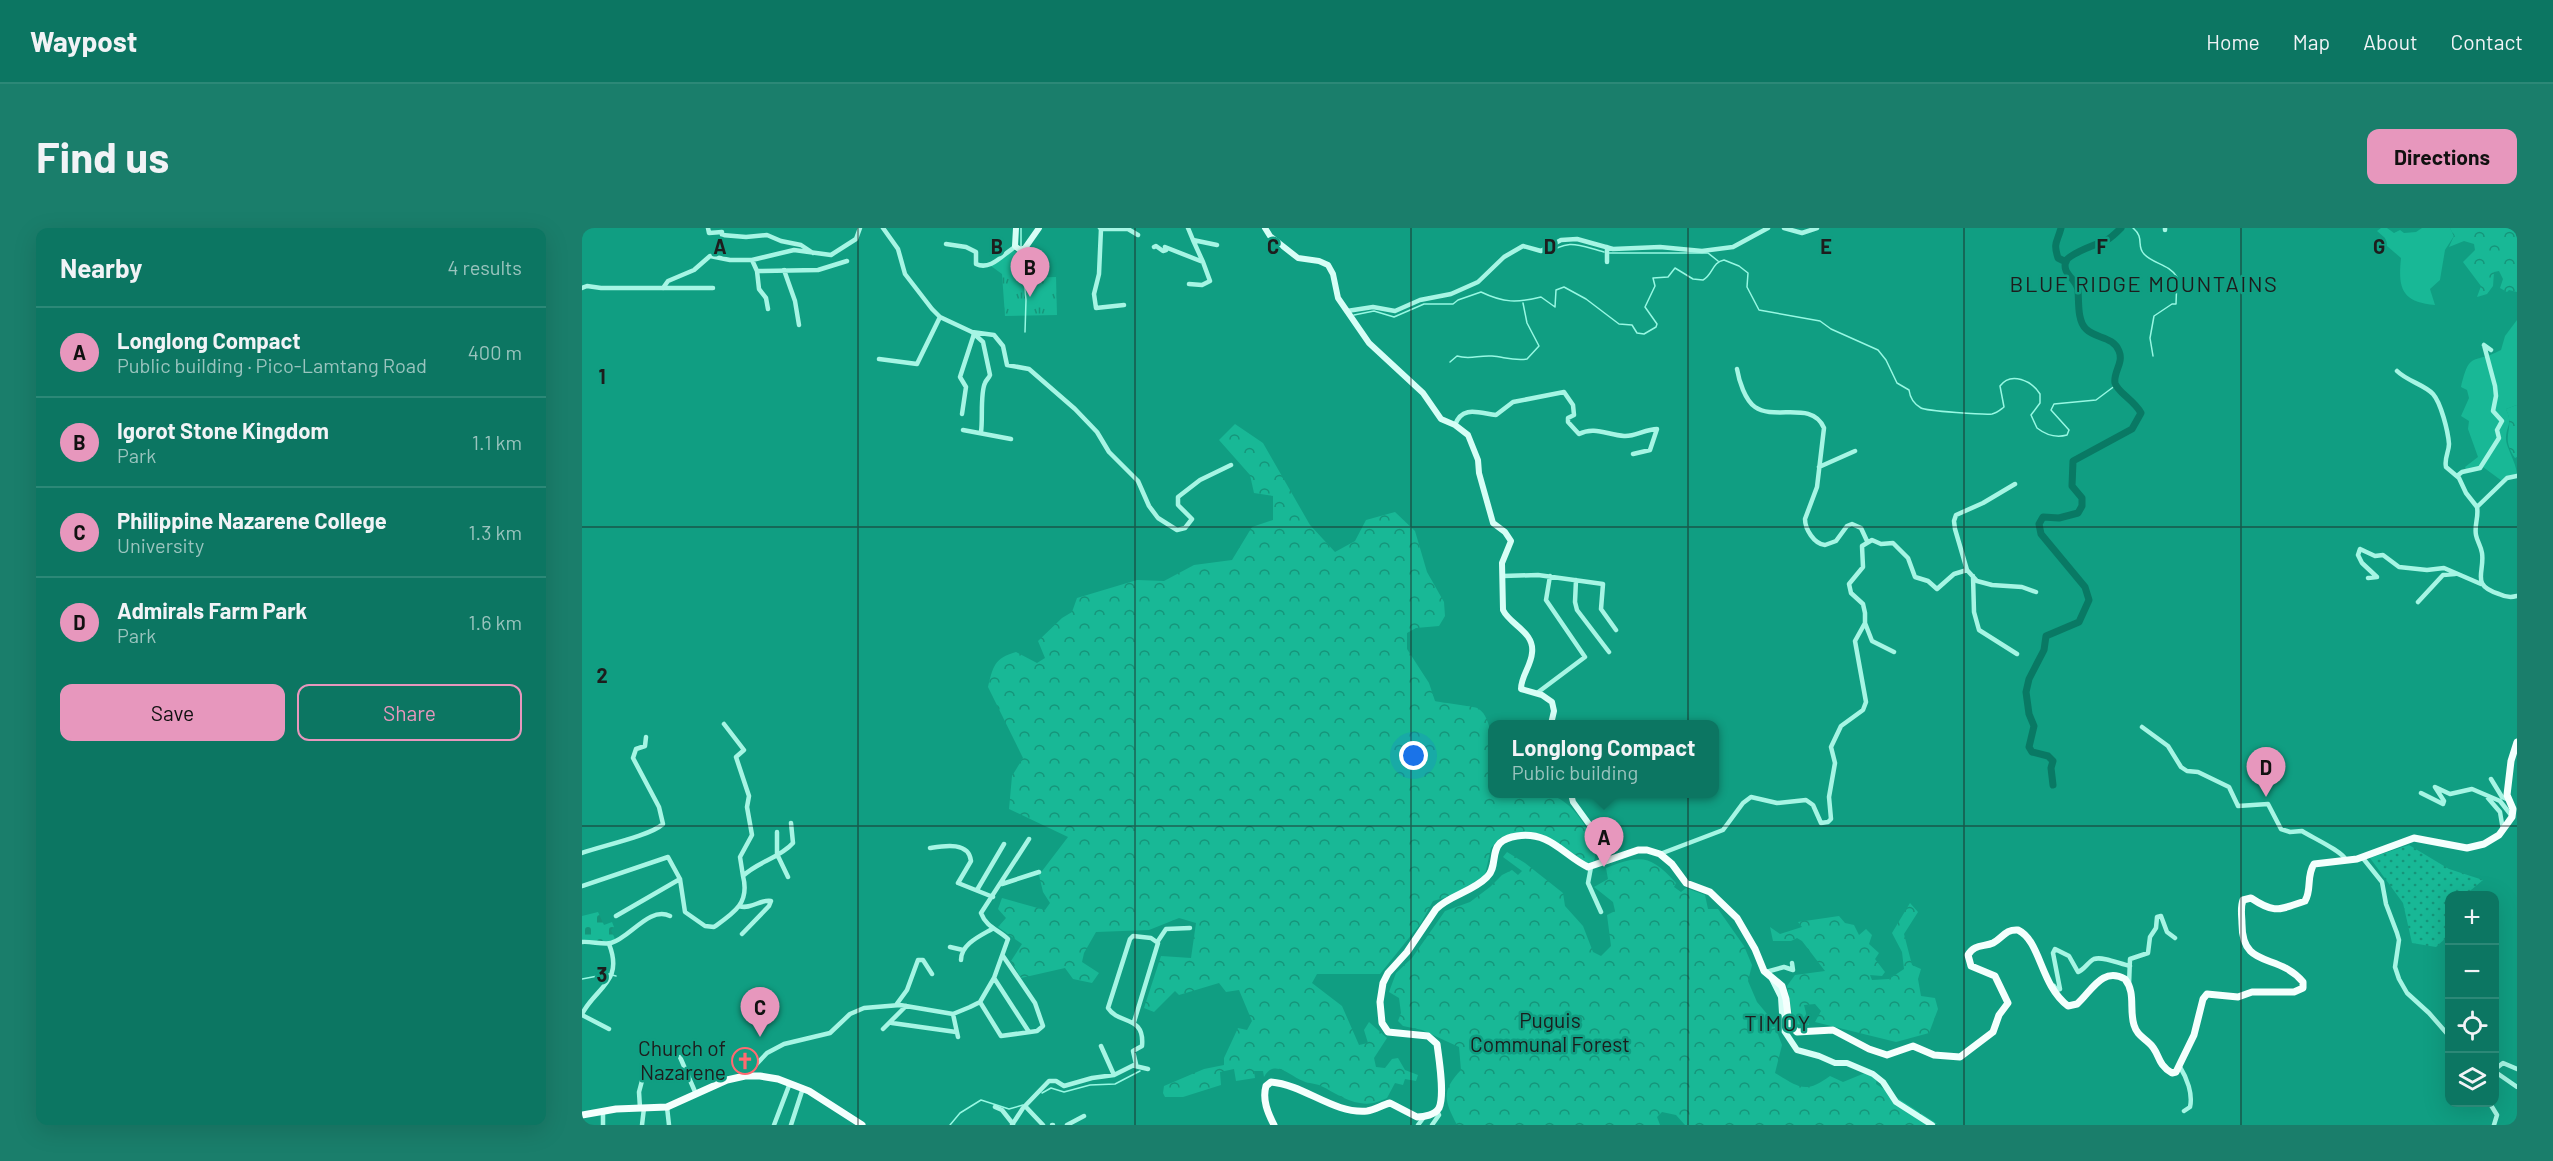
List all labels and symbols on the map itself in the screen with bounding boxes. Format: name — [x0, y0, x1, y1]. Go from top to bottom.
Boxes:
text: A — [713, 234, 727, 258]
text: B — [991, 234, 1003, 258]
text: C — [1267, 234, 1279, 258]
text: D — [1544, 234, 1556, 258]
text: E — [1820, 234, 1832, 258]
text: F — [2096, 234, 2108, 258]
text: G — [2373, 234, 2385, 258]
pin: B — [1010, 248, 1050, 297]
district label: BLUE RIDGE MOUNTAINS — [2010, 270, 2278, 296]
text: 1 — [598, 364, 606, 388]
text: 2 — [596, 663, 608, 687]
your location — [1399, 741, 1428, 770]
pin: D — [2246, 748, 2286, 797]
pin: A — [1584, 818, 1624, 867]
text: 3 — [597, 962, 607, 986]
pin: C — [740, 988, 780, 1037]
park label: Puguis Communal Forest — [1470, 1007, 1630, 1056]
district label: TIMOY — [1744, 1009, 1812, 1035]
place label: Church of Nazarene — [638, 1035, 726, 1084]
church icon: Church of Nazarene — [730, 1046, 760, 1076]

